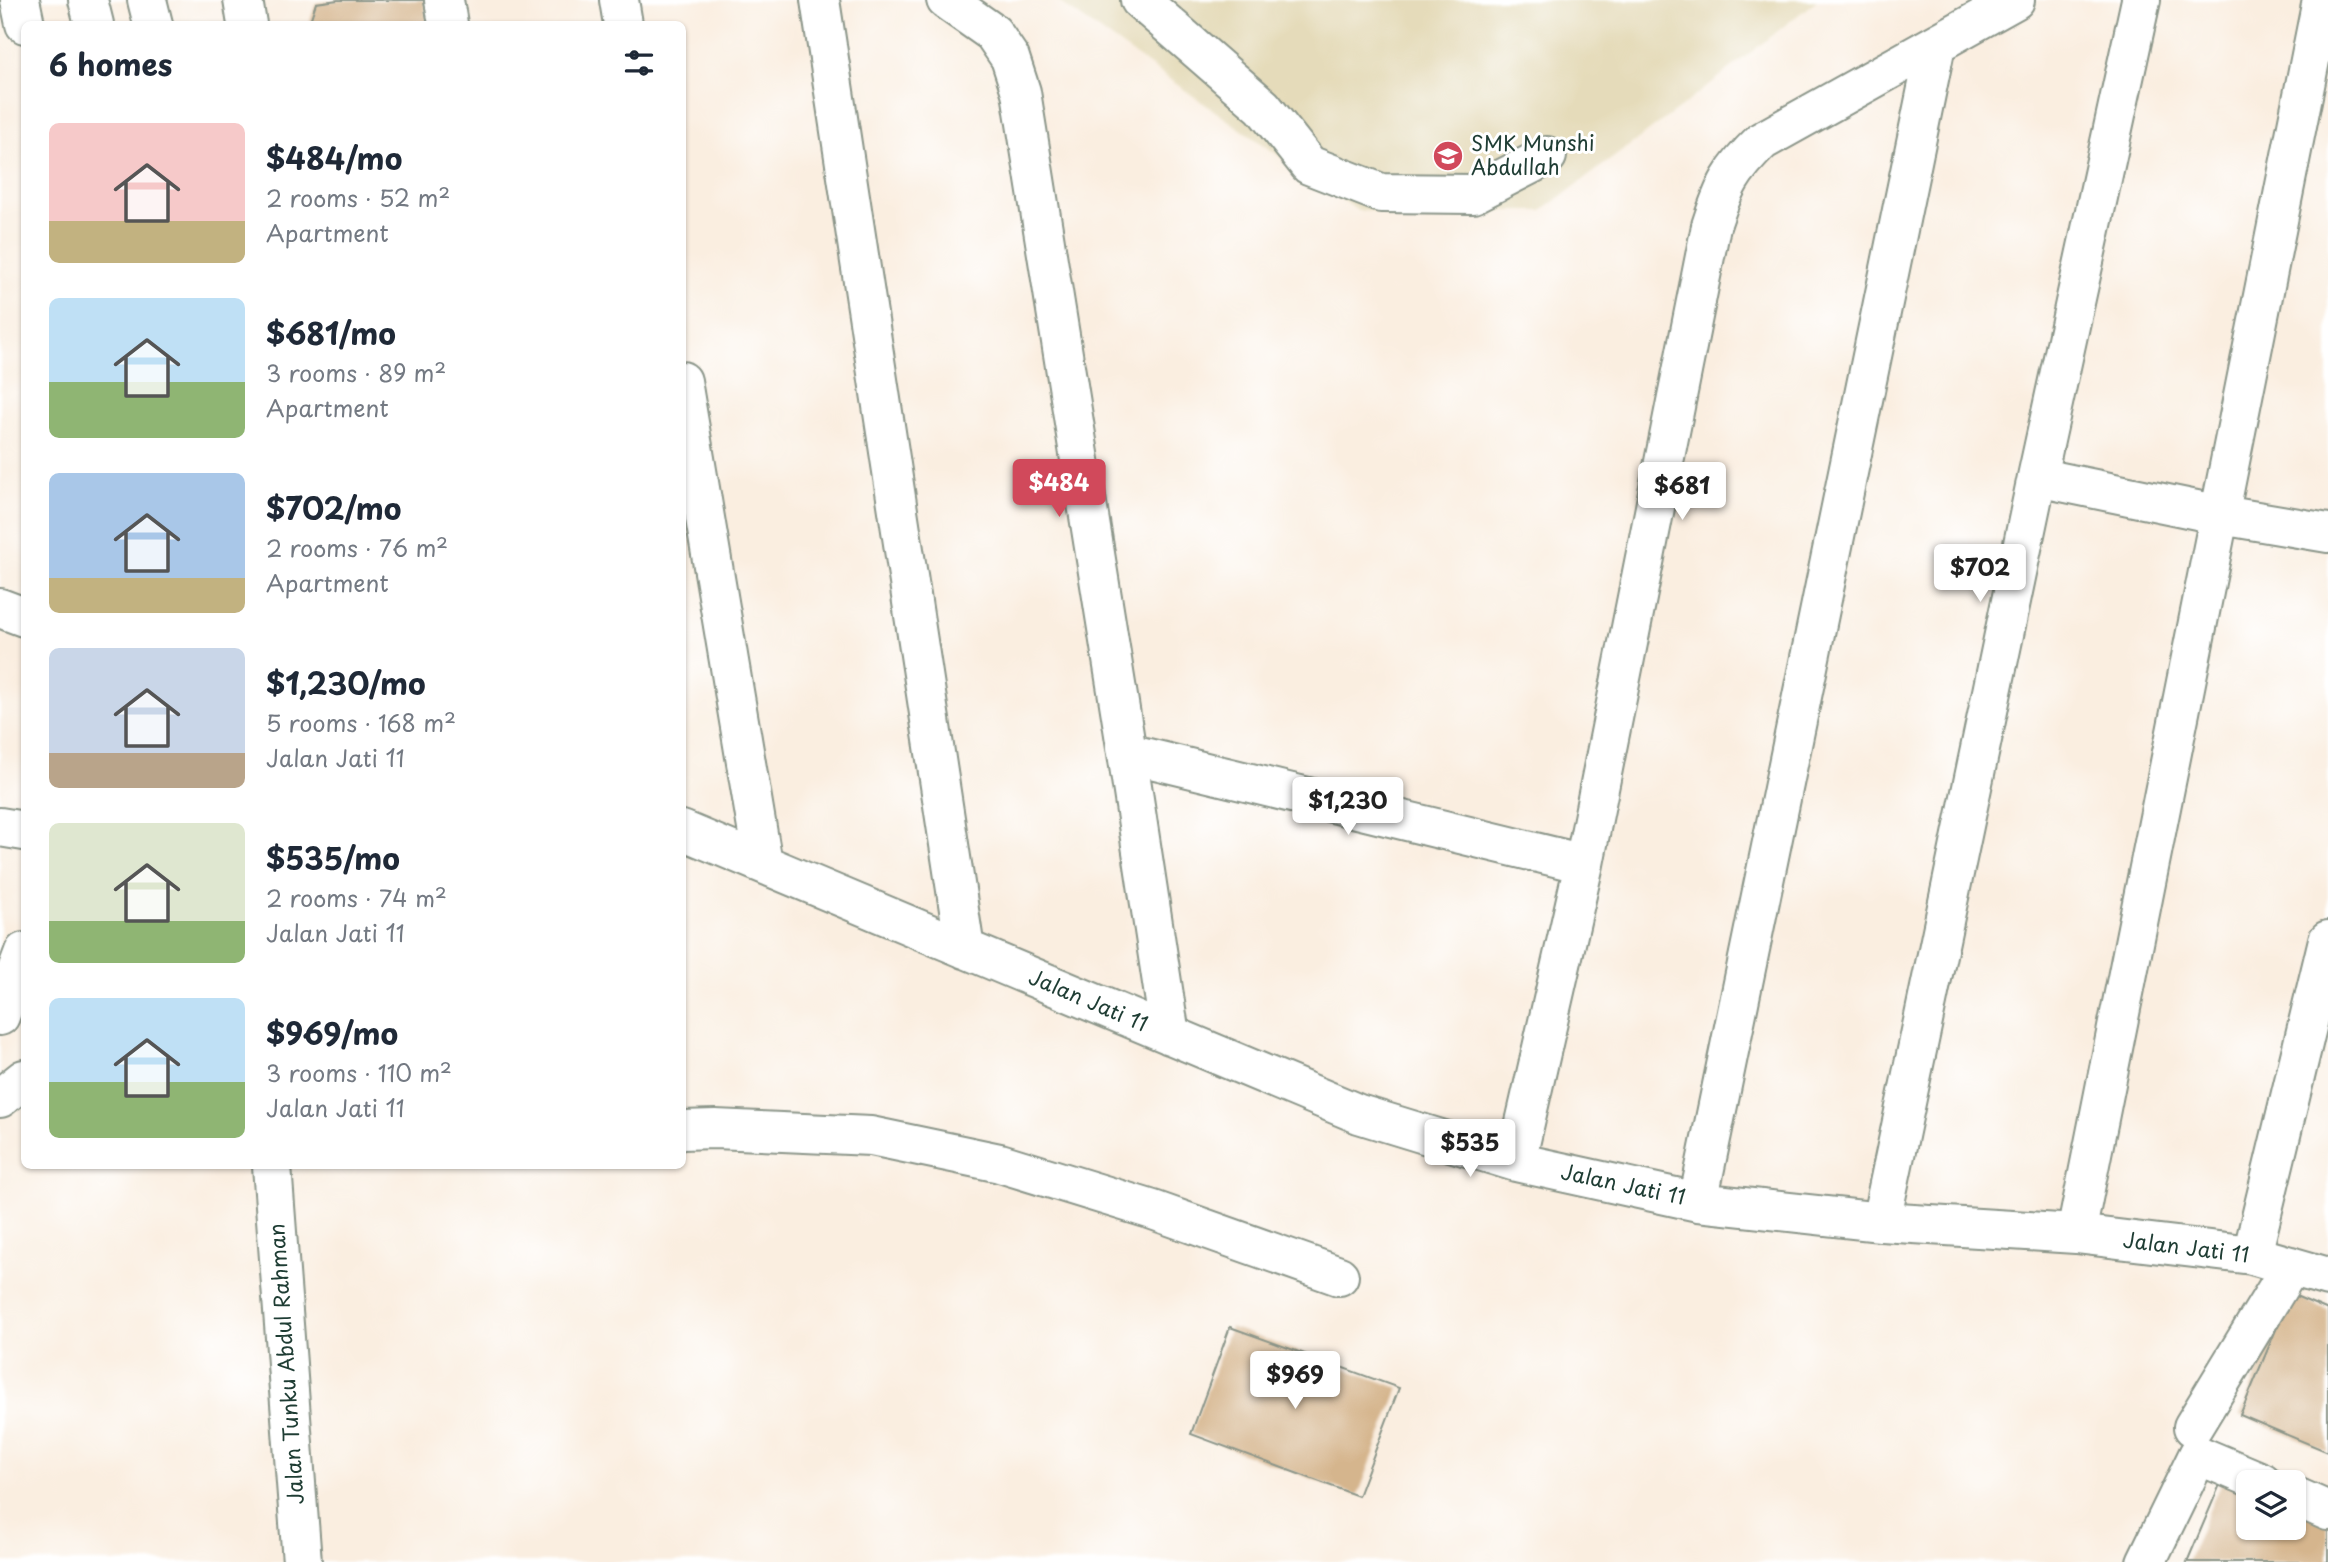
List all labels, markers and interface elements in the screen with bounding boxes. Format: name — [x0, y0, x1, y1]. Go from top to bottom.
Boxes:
text: 6 homes — [49, 41, 172, 86]
icon: filters — [620, 44, 658, 82]
place label: SMK Munshi Abdullah — [1471, 126, 1595, 182]
text: $484/mo — [266, 135, 402, 180]
school or university icon: SMK Munshi Abdullah — [1431, 139, 1465, 173]
icon: home — [105, 151, 189, 235]
text: 2 rooms · 52 m² — [266, 180, 450, 215]
text: Apartment — [266, 215, 389, 250]
text: $681/mo — [266, 310, 396, 355]
icon: home — [105, 326, 189, 410]
text: 3 rooms · 89 m² — [266, 355, 446, 390]
text: Apartment — [266, 390, 389, 425]
pin: $484 — [1018, 460, 1100, 519]
pin: $681 — [1641, 462, 1723, 522]
text: $484 — [1029, 464, 1089, 499]
text: $681 — [1654, 467, 1710, 502]
text: $702/mo — [266, 485, 401, 530]
icon: home — [105, 501, 189, 585]
text: 2 rooms · 76 m² — [266, 530, 448, 565]
pin: $702 — [1939, 544, 2021, 604]
text: $702 — [1950, 549, 2010, 584]
text: Apartment — [266, 565, 389, 600]
text: $1,230/mo — [266, 660, 426, 705]
icon: home — [105, 676, 189, 760]
text: 5 rooms · 168 m² — [266, 705, 456, 740]
text: Jalan Jati 11 — [266, 740, 405, 775]
pin: $1,230 — [1291, 778, 1405, 837]
text: $1,230 — [1308, 782, 1388, 817]
text: $535/mo — [266, 835, 400, 880]
icon: home — [105, 851, 189, 935]
text: 2 rooms · 74 m² — [266, 880, 447, 915]
text: Jalan Jati 11 — [266, 915, 405, 950]
street label: Jalan Jati 11 — [1024, 960, 1153, 1039]
text: $969/mo — [266, 1010, 398, 1055]
icon: home — [105, 1026, 189, 1110]
text: 3 rooms · 110 m² — [266, 1055, 452, 1090]
text: Jalan Jati 11 — [266, 1090, 405, 1125]
pin: $535 — [1429, 1120, 1511, 1179]
text: $535 — [1440, 1124, 1500, 1159]
street label: Jalan Jati 11 — [1558, 1154, 1689, 1212]
street label: Jalan Tunku Abdul Rahman — [259, 1222, 311, 1506]
street label: Jalan Jati 11 — [2121, 1222, 2251, 1270]
pin: $969 — [1254, 1352, 1336, 1411]
text: $969 — [1266, 1356, 1324, 1391]
map controls — [2236, 1470, 2306, 1540]
button: layers — [2236, 1470, 2306, 1540]

